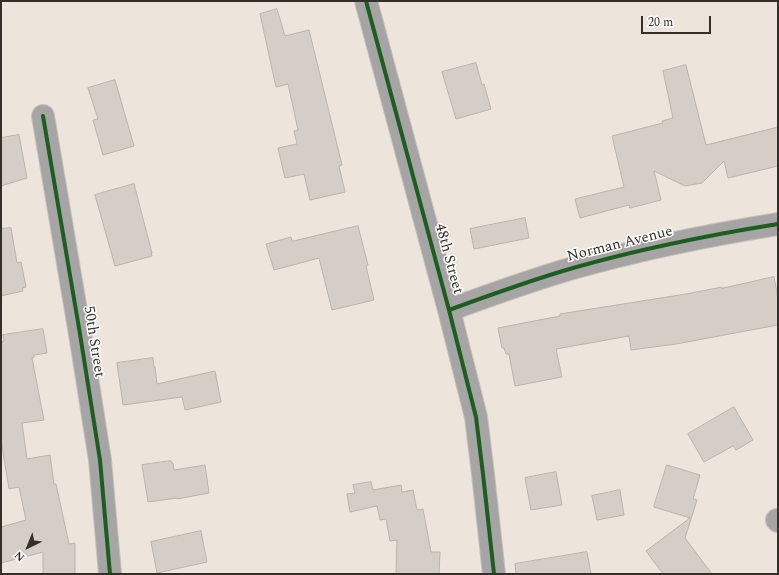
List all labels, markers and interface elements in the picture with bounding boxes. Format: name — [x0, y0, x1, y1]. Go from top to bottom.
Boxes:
scale bar — [643, 8, 713, 34]
text: 20 m — [648, 13, 673, 32]
street label: 48th Street — [430, 222, 466, 296]
street label: Norman Avenue — [565, 223, 675, 267]
street label: 50th Street — [78, 305, 108, 379]
north arrow — [8, 527, 48, 567]
text: N — [10, 547, 29, 565]

